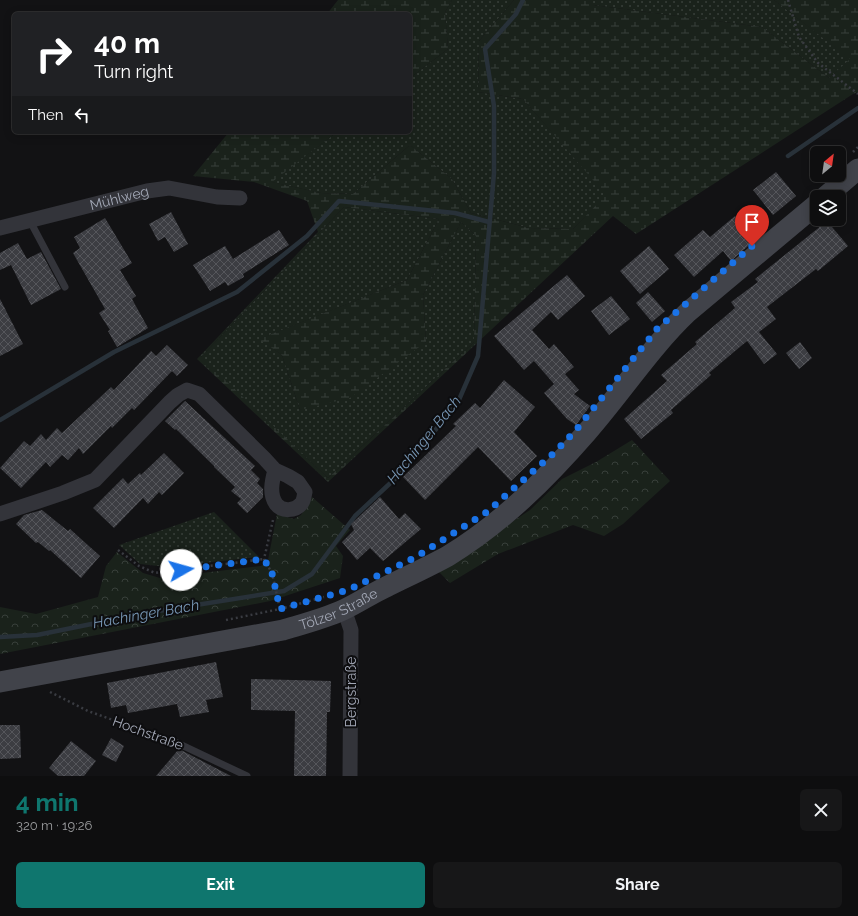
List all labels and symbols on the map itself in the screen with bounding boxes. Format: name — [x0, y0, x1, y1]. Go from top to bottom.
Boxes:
north arrow — [810, 146, 846, 182]
street label: Mühlweg — [88, 183, 151, 213]
pin — [735, 205, 769, 246]
water label: Hachinger Bach — [383, 392, 465, 488]
position arrow — [160, 549, 202, 591]
street label: Tölzer Straße — [297, 585, 380, 633]
water label: Hachinger Bach — [91, 596, 201, 632]
street label: Bergstraße — [343, 657, 359, 727]
street label: Hochstraße — [110, 713, 186, 753]

